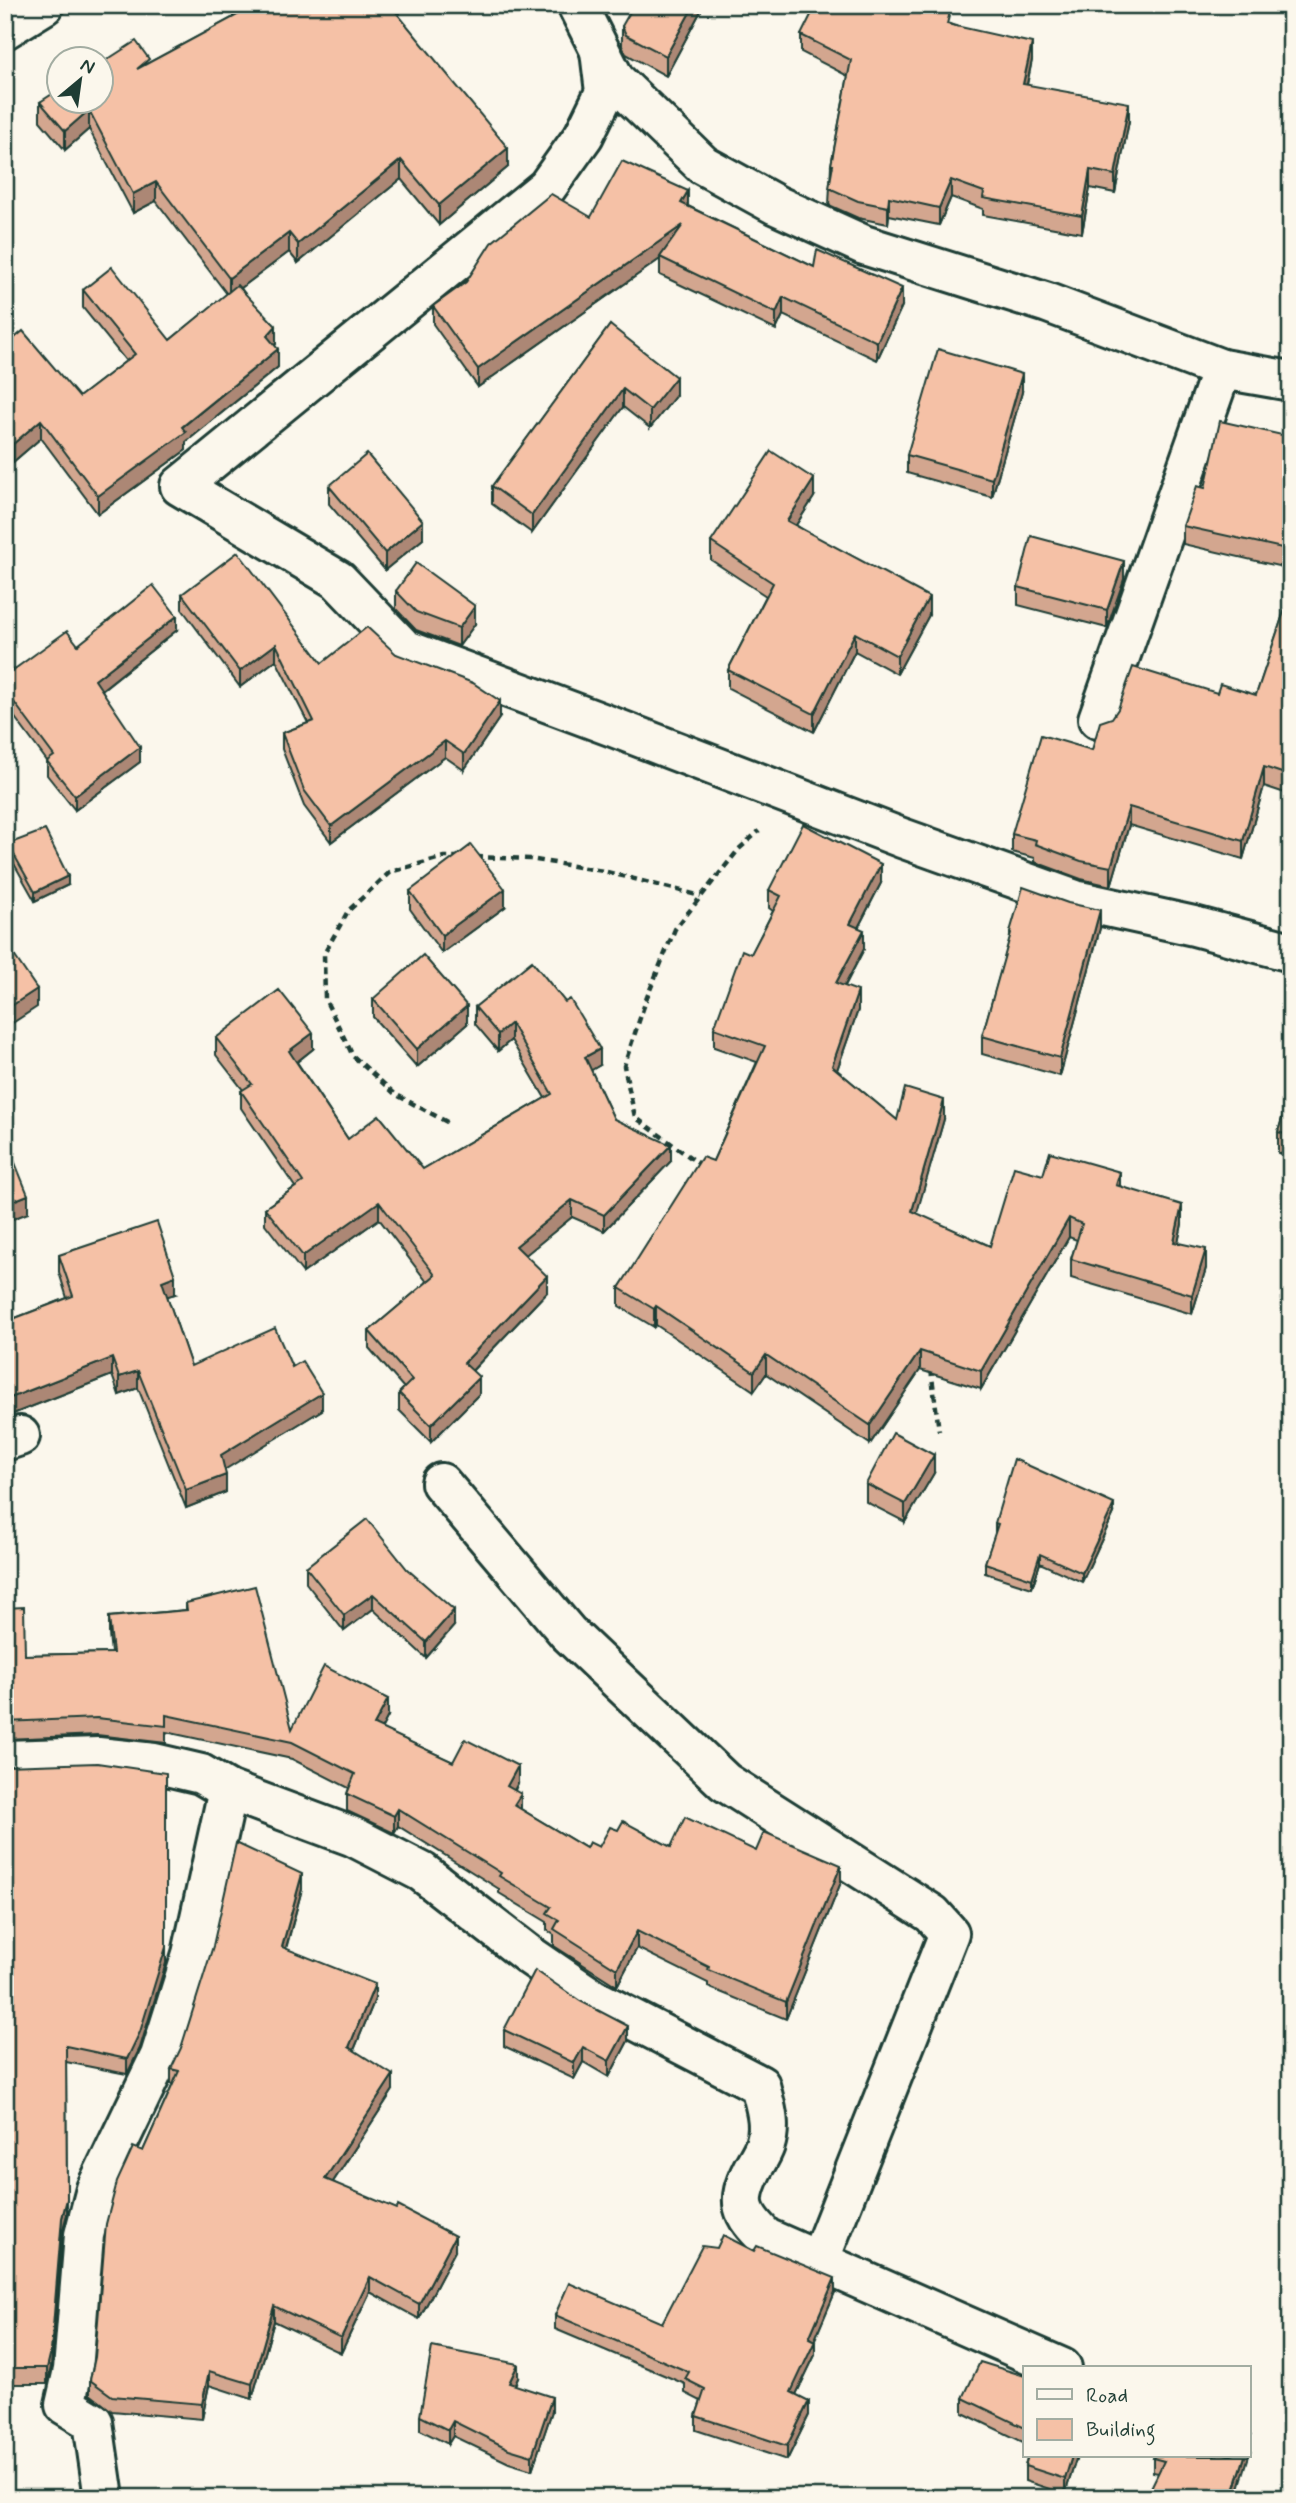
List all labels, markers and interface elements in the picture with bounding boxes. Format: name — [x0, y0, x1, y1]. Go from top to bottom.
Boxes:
north arrow — [46, 46, 116, 116]
text: N — [76, 52, 99, 80]
legend — [1023, 2366, 1250, 2458]
text: Road — [1086, 2382, 1128, 2410]
text: Building — [1086, 2416, 1156, 2446]

